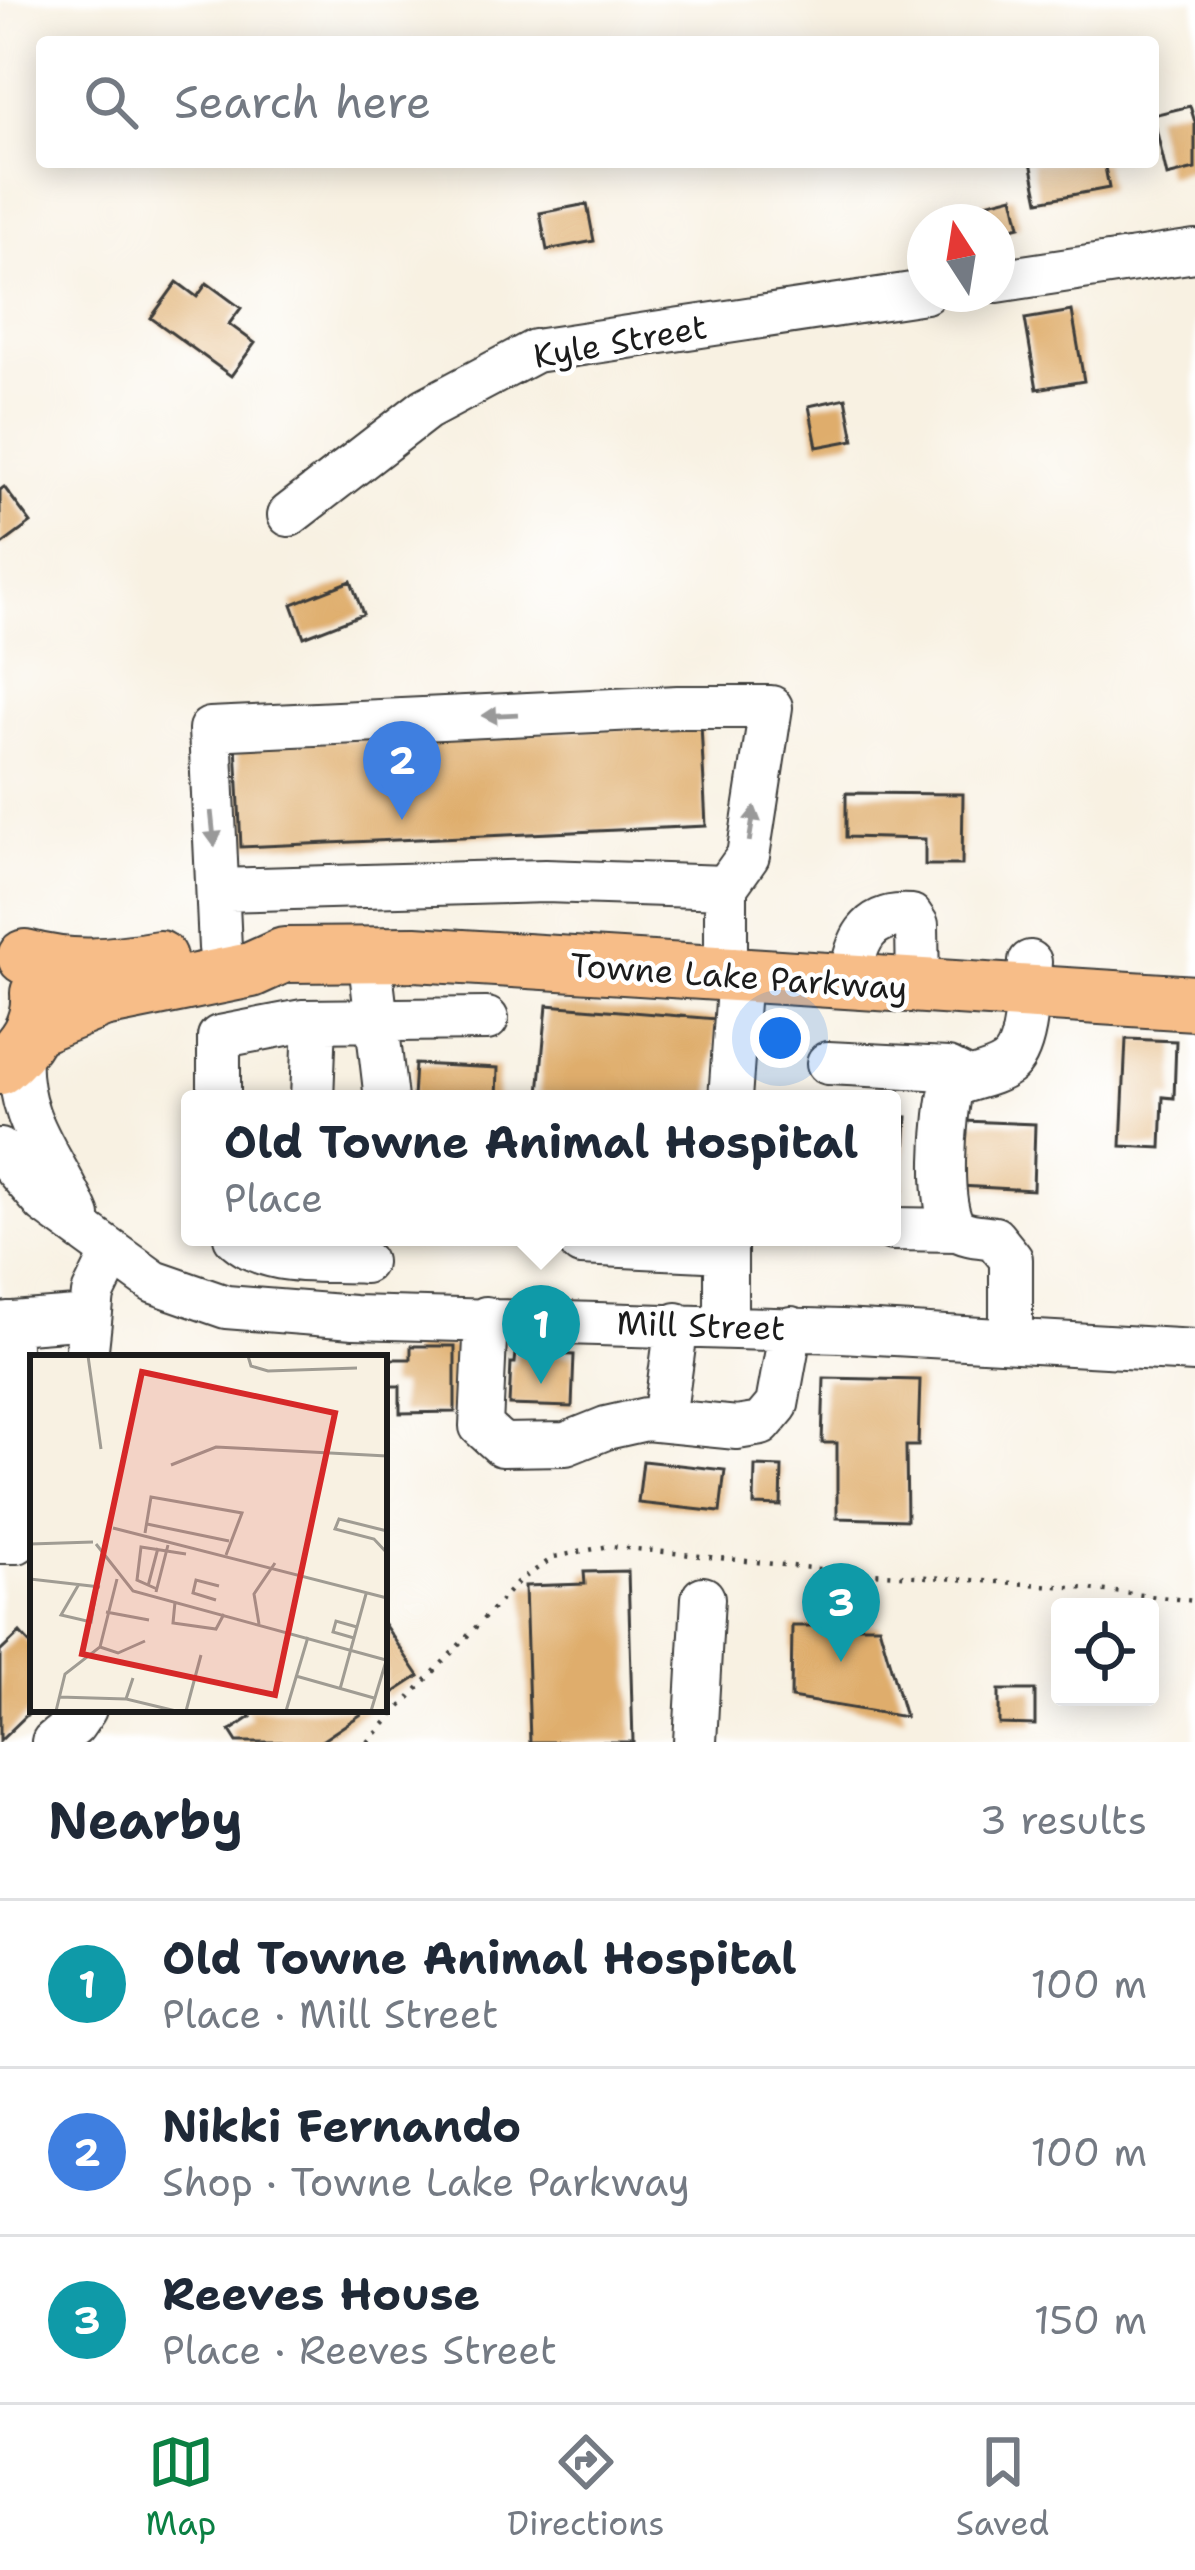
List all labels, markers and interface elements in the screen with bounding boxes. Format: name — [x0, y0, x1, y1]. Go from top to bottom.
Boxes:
search box — [36, 36, 1159, 168]
icon: search — [78, 69, 144, 135]
text: Search here — [174, 72, 431, 132]
north arrow — [907, 204, 1015, 312]
street label: Kyle Street — [530, 304, 710, 379]
one-way arrow — [480, 706, 518, 725]
pin: 2 — [363, 721, 441, 820]
one-way arrow — [743, 805, 762, 842]
one-way arrow — [204, 811, 223, 848]
street label: Towne Lake Parkway — [569, 942, 909, 1011]
your location — [750, 1008, 810, 1068]
popup — [181, 1090, 901, 1246]
text: Old Towne Animal Hospital — [224, 1112, 858, 1172]
text: Place — [224, 1172, 323, 1224]
pin: 1 — [502, 1285, 580, 1384]
street label: Mill Street — [616, 1300, 786, 1351]
inset map — [30, 1355, 387, 1712]
pin: 3 — [802, 1563, 880, 1662]
map controls — [1051, 1598, 1159, 1706]
button: locate — [1051, 1598, 1159, 1706]
text: Nearby — [48, 1786, 243, 1854]
text: 3 results — [980, 1794, 1147, 1846]
text: Old Towne Animal Hospital — [162, 1928, 797, 1988]
text: 1 — [78, 1958, 96, 2010]
text: 100 m — [1031, 1958, 1147, 2010]
text: Place · Mill Street — [162, 1988, 499, 2040]
text: Nikki Fernando — [162, 2096, 521, 2156]
text: 2 — [73, 2126, 101, 2178]
text: 100 m — [1031, 2126, 1147, 2178]
text: Shop · Towne Lake Parkway — [162, 2156, 690, 2208]
text: Reeves House — [162, 2264, 480, 2324]
text: 3 — [73, 2294, 101, 2346]
text: 150 m — [1034, 2294, 1147, 2346]
text: Place · Reeves Street — [162, 2324, 557, 2376]
tab: Map — [146, 2429, 216, 2546]
tab: Directions — [507, 2429, 665, 2546]
tab: Saved — [956, 2429, 1049, 2546]

